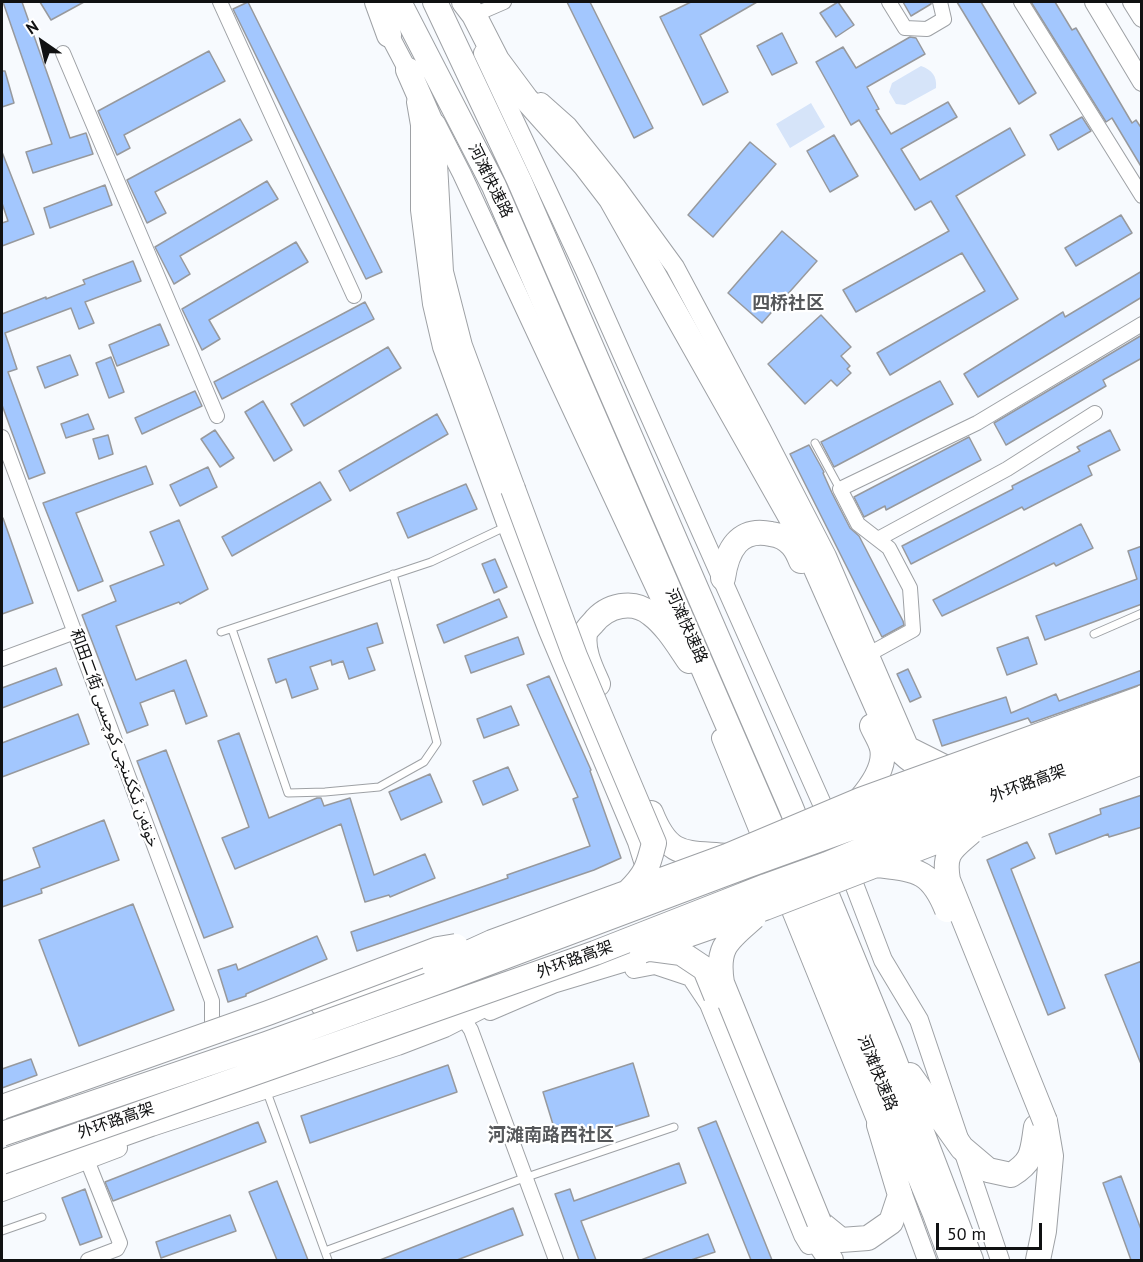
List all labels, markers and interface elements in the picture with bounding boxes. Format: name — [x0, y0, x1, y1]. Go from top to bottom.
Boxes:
north arrow — [12, 12, 72, 72]
text: N — [22, 16, 42, 38]
street label: 河滩快速路 — [464, 141, 516, 221]
district label: 四桥社区 — [752, 293, 824, 315]
street label: 河滩快速路 — [661, 586, 711, 666]
street label: 和田二街 خوتەن ئىككىنچى كوچىسى — [66, 626, 162, 850]
street label: 外环路高架 — [987, 761, 1069, 807]
street label: 外环路高架 — [534, 937, 616, 983]
street label: 河滩快速路 — [853, 1032, 901, 1114]
street label: 外环路高架 — [75, 1099, 157, 1143]
district label: 河滩南路西社区 — [488, 1125, 614, 1147]
scale bar — [939, 1211, 1046, 1249]
text: 50 m — [947, 1222, 986, 1245]

